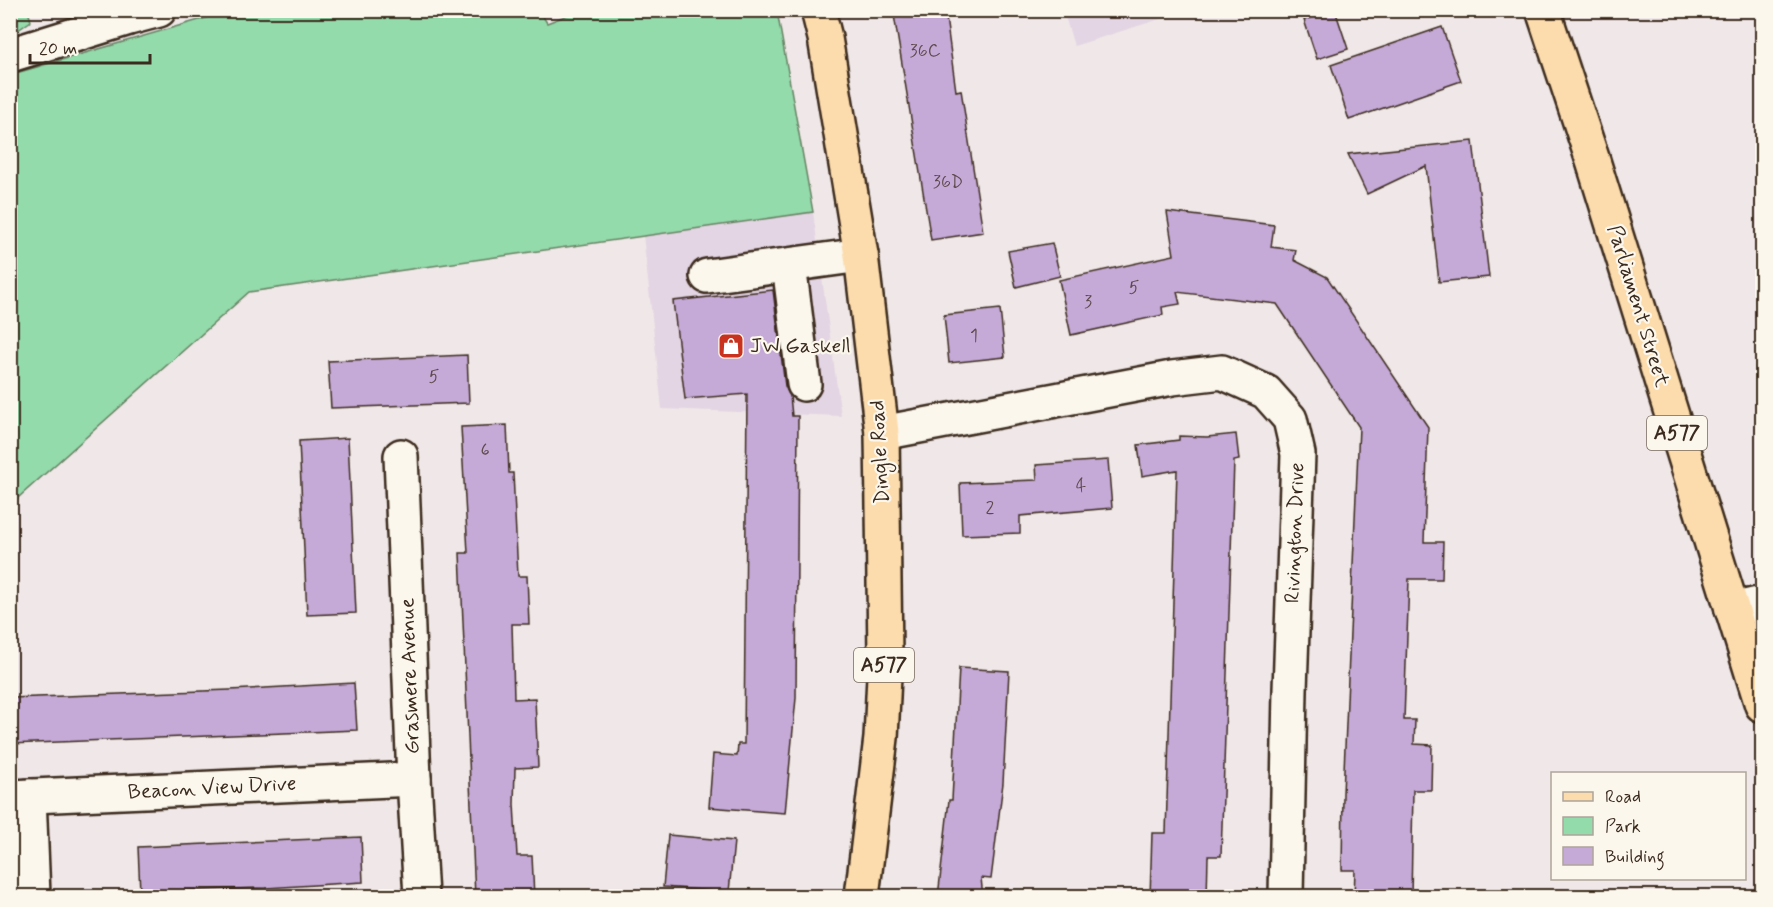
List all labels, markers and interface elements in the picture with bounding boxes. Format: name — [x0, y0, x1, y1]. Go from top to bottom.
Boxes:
scale bar — [30, 27, 150, 65]
text: 20 m — [39, 37, 77, 61]
house number: 36C — [910, 39, 941, 63]
house number: 36D — [933, 170, 963, 194]
street label: Parliament Street — [1600, 222, 1676, 391]
house number: 5 — [1129, 276, 1140, 300]
house number: 3 — [1084, 290, 1092, 314]
house number: 1 — [970, 324, 978, 348]
shop icon: JW Gaskell — [716, 331, 746, 361]
place label: JW Gaskell — [750, 332, 851, 360]
house number: 5 — [429, 365, 440, 389]
street label: Dingle Road — [863, 399, 898, 505]
road number: A577 — [1647, 416, 1707, 450]
house number: 6 — [480, 438, 490, 462]
street label: Rivington Drive — [1279, 462, 1311, 604]
house number: 4 — [1076, 474, 1086, 498]
house number: 2 — [986, 496, 995, 520]
street label: Grasmere Avenue — [393, 597, 427, 755]
road number: A577 — [854, 648, 914, 682]
street label: Beacon View Drive — [127, 770, 297, 806]
legend — [1551, 772, 1746, 880]
text: Road — [1605, 785, 1641, 809]
text: Park — [1605, 815, 1641, 839]
text: Building — [1605, 845, 1665, 871]

